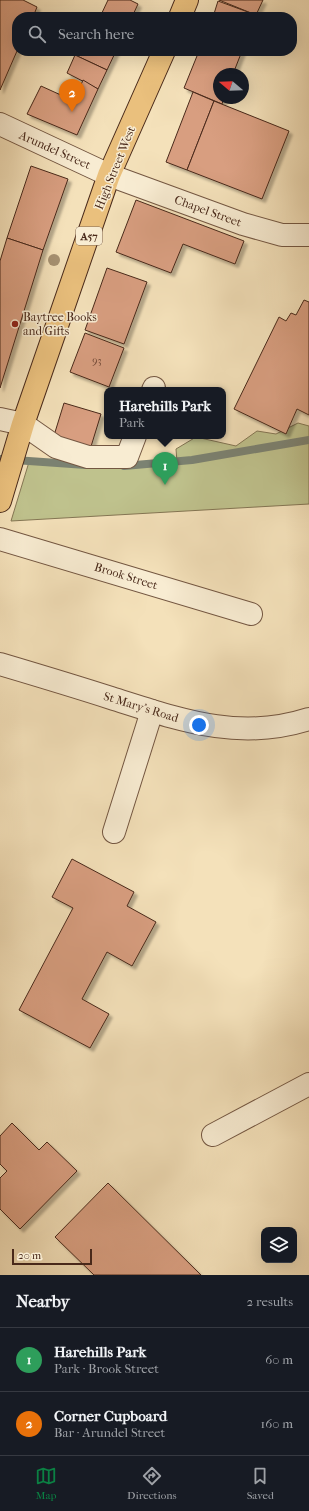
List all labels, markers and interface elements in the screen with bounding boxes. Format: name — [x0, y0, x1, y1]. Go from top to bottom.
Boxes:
search box — [12, 12, 297, 56]
icon: search — [26, 23, 48, 45]
text: Search here — [58, 25, 134, 43]
north arrow — [213, 68, 249, 104]
pin: 2 — [59, 79, 85, 112]
street label: High Street West — [92, 124, 138, 212]
street label: Arundel Street — [16, 128, 93, 172]
street label: Chapel Street — [173, 192, 244, 230]
road number: A57 — [76, 227, 102, 245]
place label: Baytree Books and Gifts — [23, 310, 97, 338]
marker: Baytree Books and Gifts — [10, 319, 20, 329]
house number: 93 — [92, 355, 102, 367]
popup — [104, 387, 226, 439]
text: Harehills Park — [119, 397, 211, 415]
text: Park — [119, 415, 145, 430]
pin: 1 — [152, 452, 178, 485]
street label: Brook Street — [93, 560, 160, 592]
street label: St Mary's Road — [102, 689, 181, 725]
your location — [189, 715, 209, 735]
map controls — [261, 1227, 297, 1263]
button: layers — [261, 1227, 297, 1263]
scale bar — [12, 1247, 92, 1266]
text: 20 m — [18, 1249, 41, 1262]
text: Nearby — [16, 1291, 70, 1311]
text: 2 results — [247, 1294, 293, 1309]
text: Harehills Park — [54, 1343, 146, 1361]
text: 1 — [27, 1352, 31, 1367]
text: 60 m — [265, 1352, 293, 1367]
text: Park · Brook Street — [54, 1361, 159, 1376]
text: Corner Cupboard — [54, 1407, 167, 1425]
text: 2 — [26, 1416, 32, 1431]
text: 160 m — [261, 1416, 293, 1431]
text: Bar · Arundel Street — [54, 1425, 165, 1440]
tab: Map — [35, 1465, 57, 1502]
tab: Directions — [127, 1465, 177, 1502]
tab: Saved — [247, 1465, 274, 1502]

